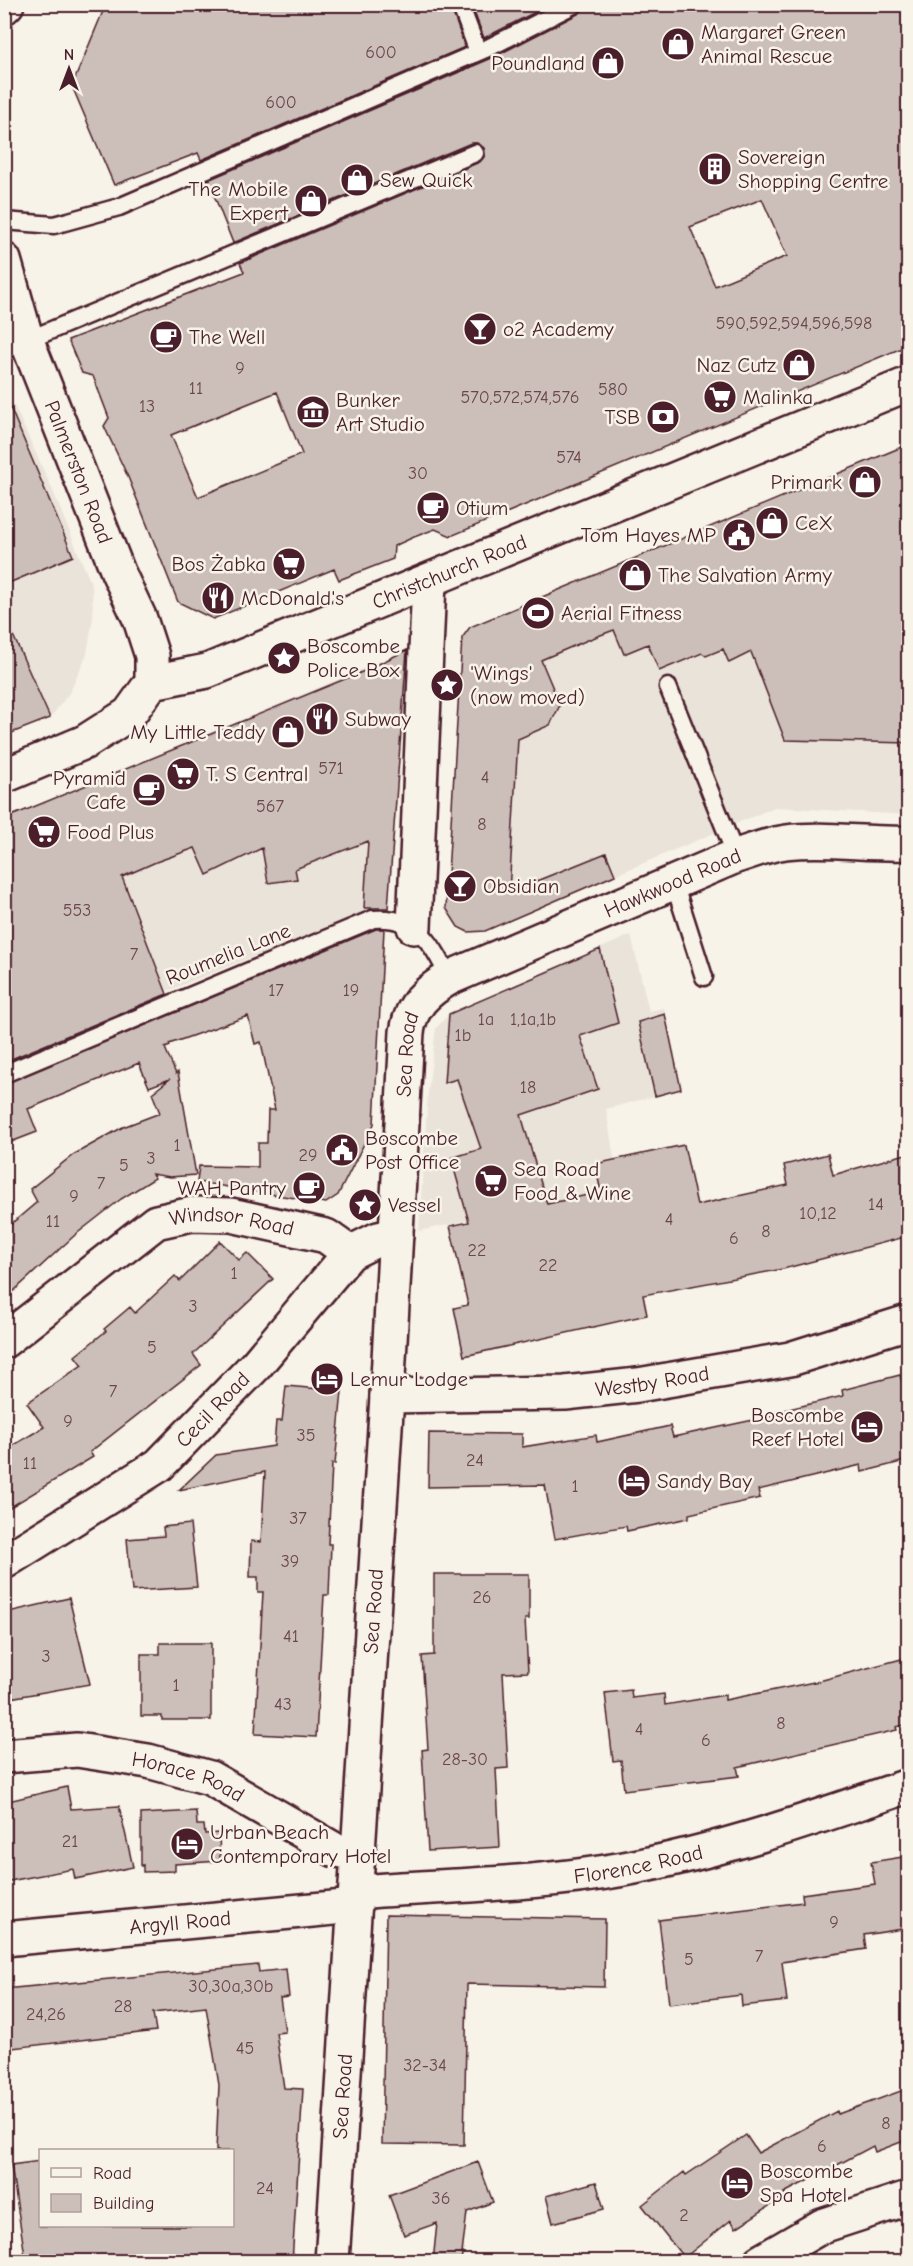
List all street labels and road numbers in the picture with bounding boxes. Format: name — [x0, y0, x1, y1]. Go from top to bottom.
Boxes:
street label: Palmerston Road — [40, 397, 118, 547]
street label: Christchurch Road — [368, 529, 530, 614]
street label: Hawkwood Road — [600, 843, 745, 923]
street label: Roumelia Lane — [162, 918, 294, 990]
street label: Sea Road — [391, 1008, 424, 1098]
street label: Windsor Road — [167, 1202, 296, 1241]
street label: Westby Road — [594, 1361, 711, 1402]
street label: Cecil Road — [171, 1367, 255, 1452]
street label: Sea Road — [359, 1568, 388, 1655]
street label: Horace Road — [130, 1747, 249, 1807]
street label: Florence Road — [572, 1840, 705, 1888]
street label: Argyll Road — [128, 1906, 232, 1939]
street label: Sea Road — [328, 2053, 357, 2140]

